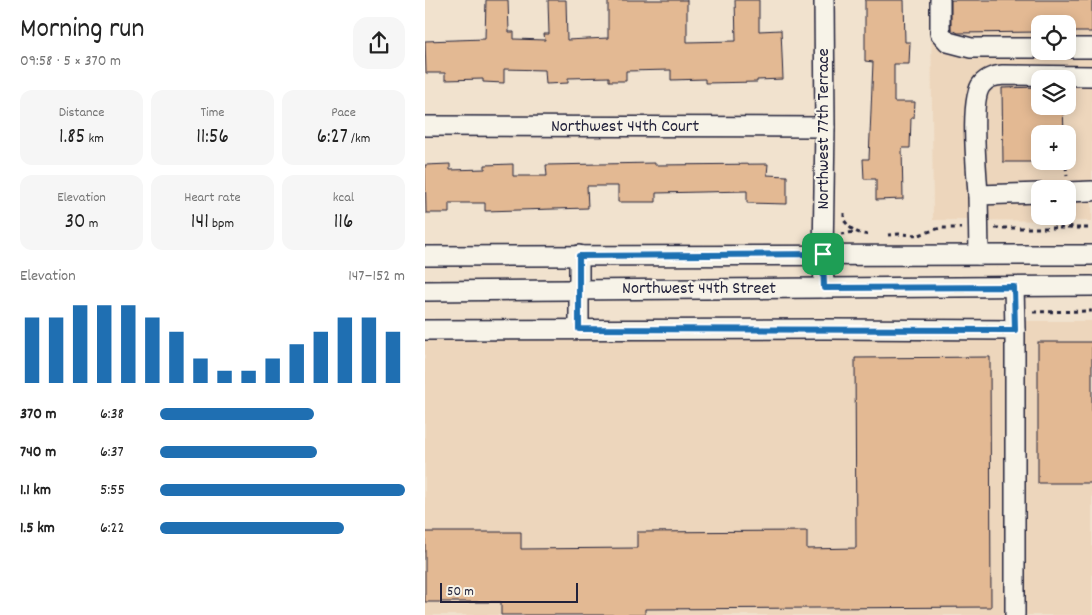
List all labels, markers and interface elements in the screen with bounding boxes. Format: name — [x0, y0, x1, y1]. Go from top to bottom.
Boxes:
text: Morning run — [20, 11, 144, 51]
map controls — [1031, 15, 1076, 225]
button: locate — [1031, 15, 1076, 60]
button: share — [353, 17, 405, 69]
street label: Northwest 77th Terrace — [812, 48, 837, 210]
text: 09:58 · 5 × 370 m — [20, 50, 121, 73]
button: layers — [1031, 70, 1076, 115]
text: Distance — [59, 103, 104, 123]
text: Time — [201, 103, 224, 123]
text: Pace — [331, 103, 356, 123]
street label: Northwest 44th Court — [551, 115, 699, 140]
text: 1.85 — [59, 123, 85, 153]
text: 11:56 — [196, 123, 229, 153]
text: 6:27 — [317, 123, 348, 153]
button: + — [1031, 125, 1076, 170]
text: km — [85, 129, 104, 149]
text: /km — [348, 129, 370, 149]
button: − — [1031, 180, 1076, 225]
text: Elevation — [57, 188, 106, 208]
text: Heart rate — [184, 188, 241, 208]
text: kcal — [333, 188, 354, 208]
text: 30 — [65, 208, 85, 238]
text: 141 — [191, 208, 209, 238]
text: 116 — [334, 208, 353, 238]
text: m — [85, 214, 98, 234]
text: bpm — [209, 214, 234, 234]
pin — [802, 233, 844, 275]
icon: arrive — [809, 240, 837, 268]
text: Elevation — [20, 265, 76, 288]
text: 147–152 m — [348, 265, 405, 288]
street label: Northwest 44th Street — [622, 277, 776, 302]
text: 370 m — [20, 403, 57, 426]
text: 6:38 — [100, 403, 124, 426]
text: 740 m — [20, 441, 56, 464]
text: 6:37 — [100, 441, 124, 464]
text: 1.1 km — [20, 479, 51, 502]
text: 5:55 — [100, 479, 125, 502]
text: 1.5 km — [20, 517, 55, 540]
text: 6:22 — [100, 517, 124, 540]
scale bar — [440, 580, 577, 603]
text: 50 m — [447, 582, 474, 602]

